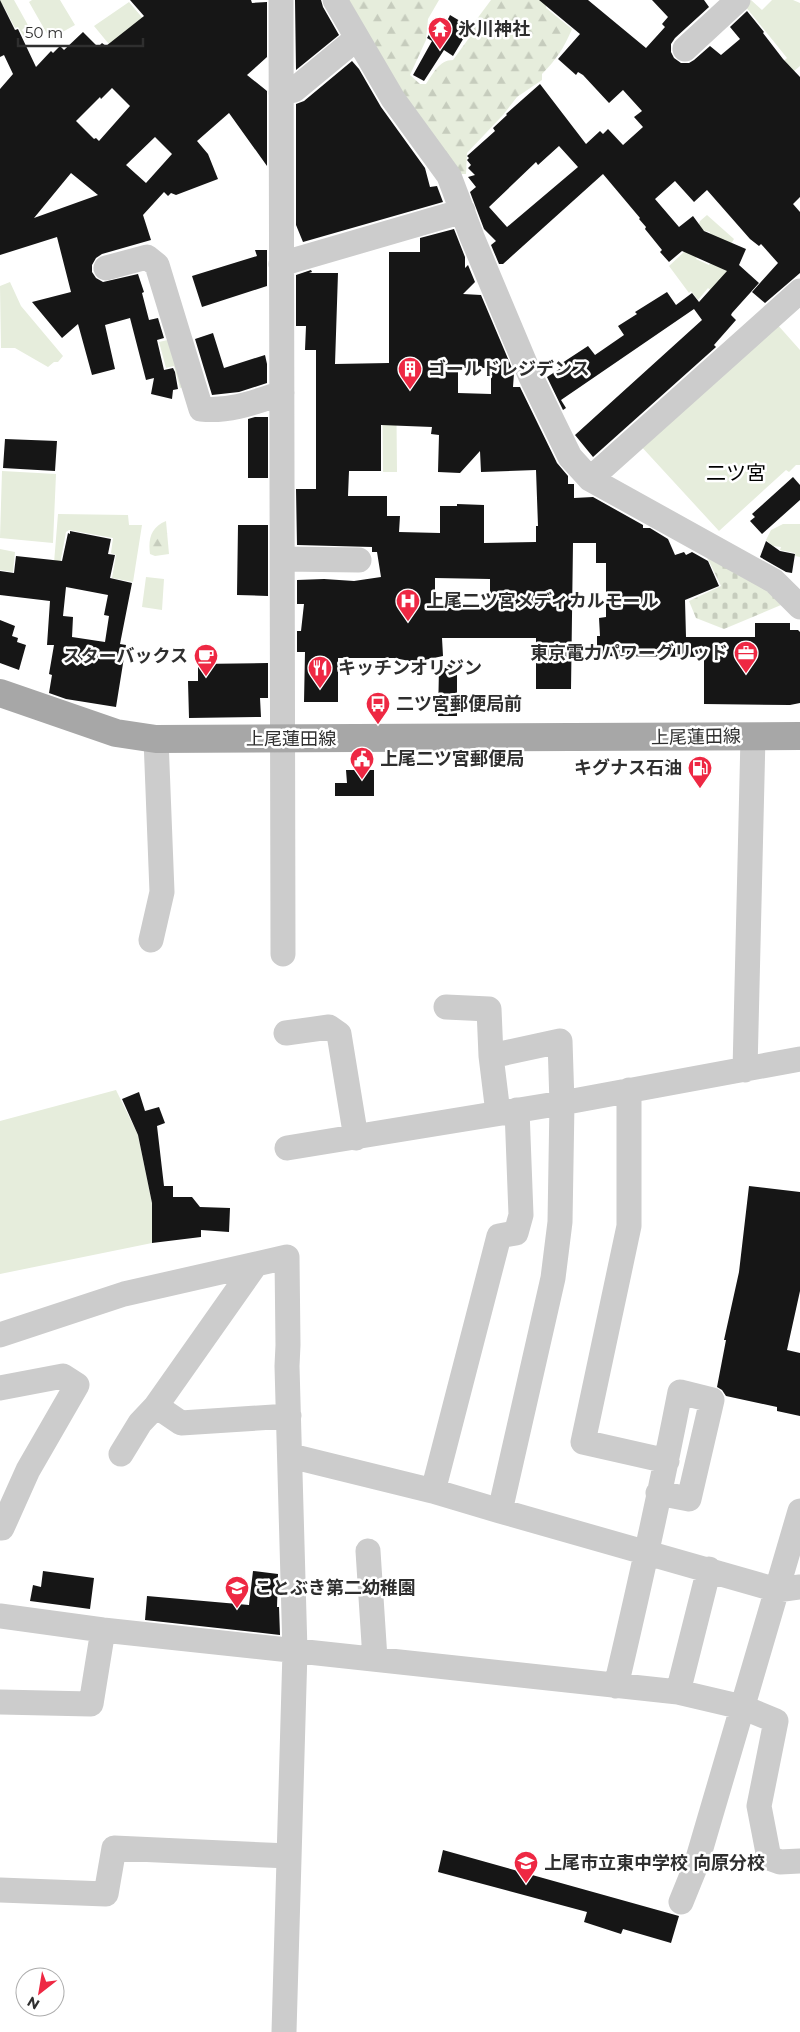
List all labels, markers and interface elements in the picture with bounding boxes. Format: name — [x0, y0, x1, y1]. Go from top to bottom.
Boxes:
scale bar — [18, 15, 142, 47]
temple icon: 氷川神社 — [427, 16, 453, 50]
place label: 氷川神社 — [458, 18, 530, 40]
text: 50 m — [25, 23, 63, 42]
building icon: ゴールドレジデンス — [397, 356, 423, 390]
place label: ゴールドレジデンス — [428, 358, 590, 380]
district label: 二ツ宮 — [706, 461, 766, 485]
hospital icon: 上尾二ツ宮メディカルモール — [395, 588, 421, 622]
place label: 上尾二ツ宮メディカルモール — [426, 590, 659, 612]
office icon: 東京電力パワーグリッド — [733, 640, 759, 674]
place label: 東京電力パワーグリッド — [530, 642, 728, 664]
cafe icon: スターバックス — [193, 643, 219, 677]
place label: スターバックス — [63, 645, 188, 667]
restaurant icon: キッチンオリジン — [307, 655, 333, 689]
place label: キッチンオリジン — [338, 657, 482, 679]
bus stop icon: 二ツ宮郵便局前 — [365, 691, 391, 725]
place label: 二ツ宮郵便局前 — [396, 693, 522, 715]
street label: 上尾蓮田線 — [651, 725, 741, 749]
street label: 上尾蓮田線 — [246, 728, 336, 750]
public building icon: 上尾二ツ宮郵便局 — [349, 746, 375, 780]
place label: 上尾二ツ宮郵便局 — [380, 748, 524, 770]
fuel station icon: キグナス石油 — [687, 755, 713, 789]
place label: キグナス石油 — [574, 757, 682, 779]
school or university icon: ことぶき第二幼稚園 — [224, 1575, 250, 1609]
place label: ことぶき第二幼稚園 — [254, 1577, 416, 1599]
school or university icon: 上尾市立東中学校 向原分校 — [513, 1850, 539, 1884]
place label: 上尾市立東中学校 向原分校 — [544, 1852, 765, 1874]
north arrow — [15, 1967, 65, 2017]
text: N — [24, 1993, 43, 2014]

